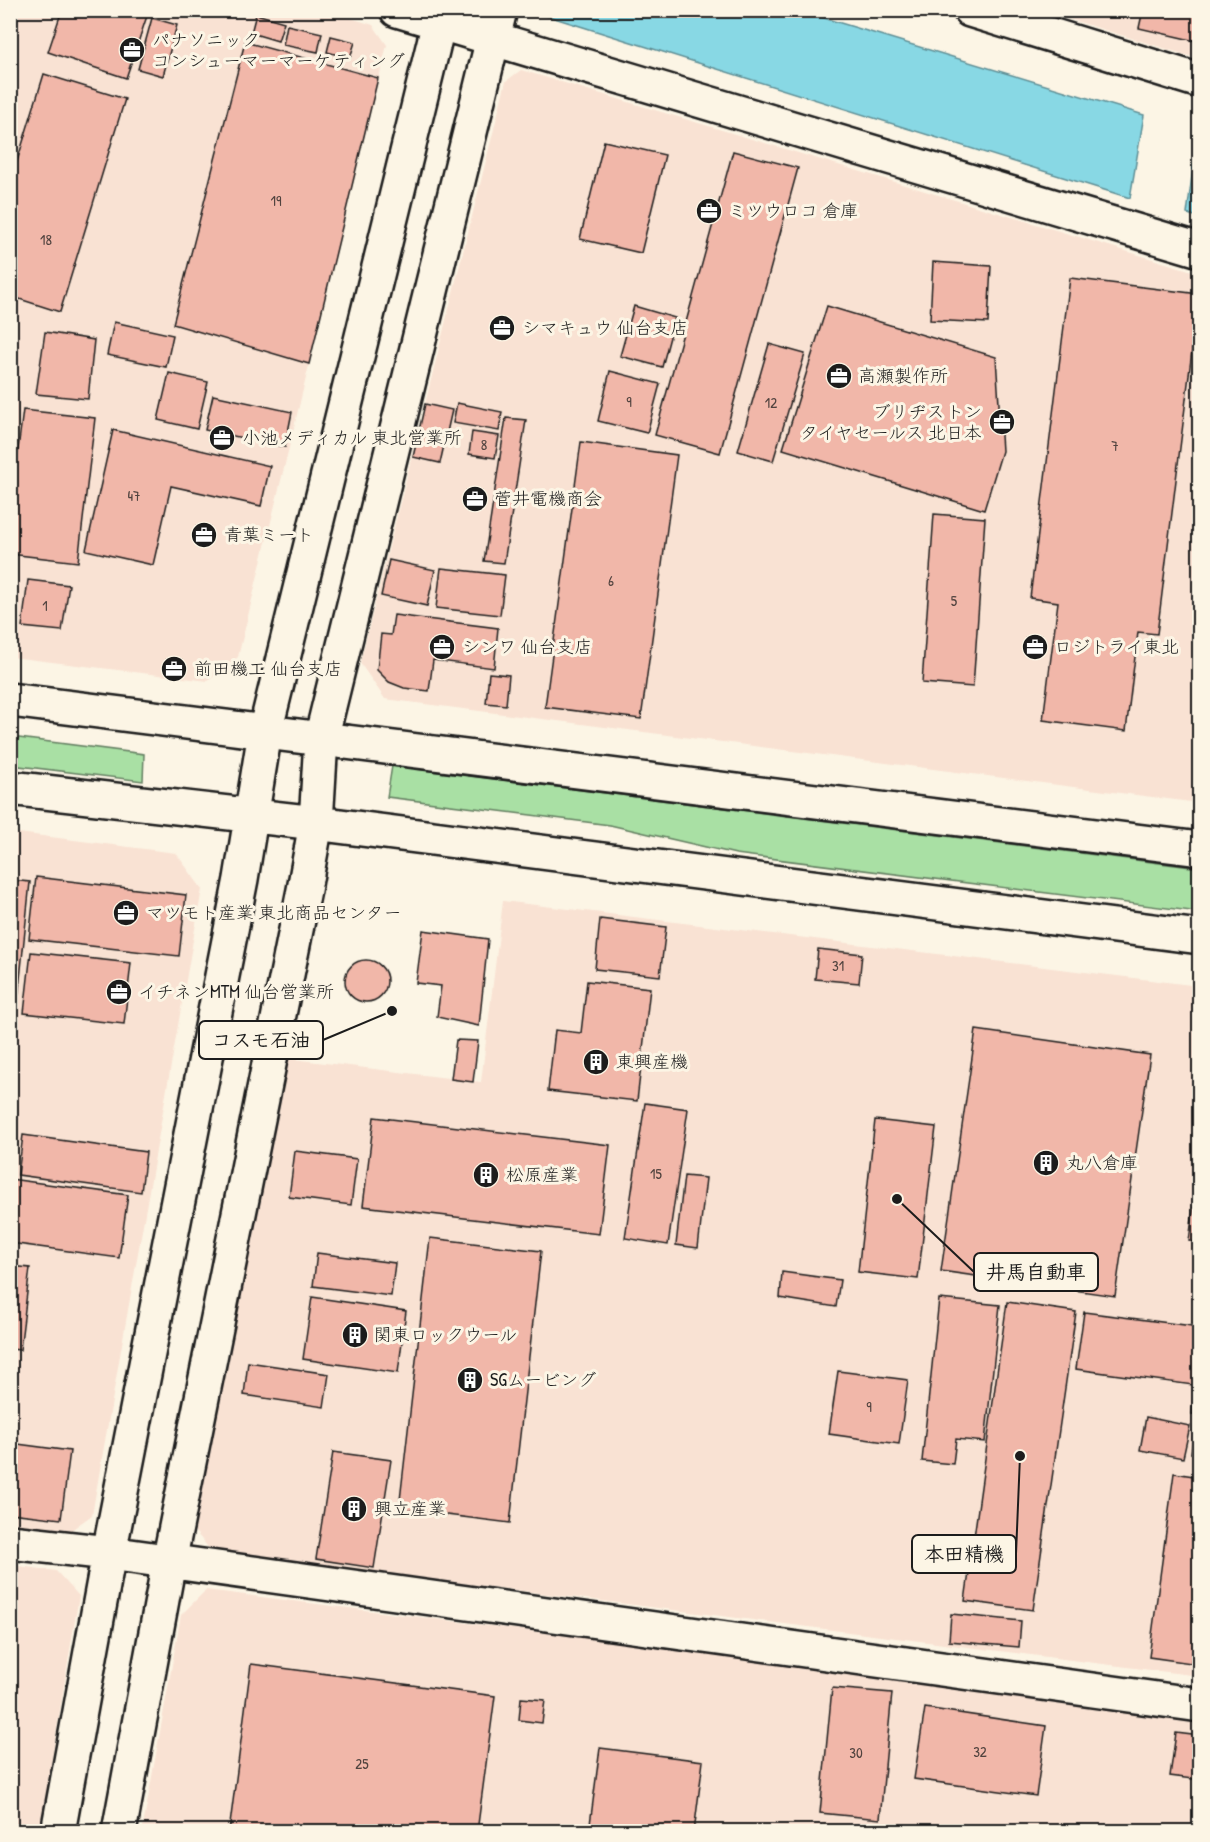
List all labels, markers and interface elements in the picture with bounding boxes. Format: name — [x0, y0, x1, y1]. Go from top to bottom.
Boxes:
place label: パナソニック コンシューマーマーケティング — [152, 27, 405, 73]
office icon: パナソニック コンシューマーマーケティング — [117, 35, 147, 65]
house number: 19 — [271, 190, 282, 211]
office icon: ミツウロコ 倉庫 — [694, 196, 724, 226]
place label: ミツウロコ 倉庫 — [728, 198, 858, 223]
house number: 18 — [40, 229, 52, 250]
office icon: シマキュウ 仙台支店 — [487, 313, 517, 343]
place label: シマキュウ 仙台支店 — [522, 315, 688, 340]
office icon: 高瀬製作所 — [824, 361, 854, 391]
place label: 高瀬製作所 — [858, 363, 948, 388]
house number: 9 — [626, 391, 632, 412]
house number: 12 — [765, 392, 777, 413]
place label: ブリヂストン タイヤセールス 北日本 — [800, 399, 982, 445]
office icon: ブリヂストン タイヤセールス 北日本 — [987, 407, 1017, 437]
office icon: 小池メディカル 東北営業所 — [207, 423, 237, 453]
place label: 小池メディカル 東北営業所 — [242, 425, 461, 450]
house number: 8 — [481, 434, 487, 455]
house number: 7 — [1111, 435, 1119, 456]
office icon: 菅井電機商会 — [460, 484, 490, 514]
house number: 47 — [127, 485, 141, 506]
place label: 菅井電機商会 — [494, 486, 602, 511]
office icon: 青葉ミート — [189, 520, 219, 550]
place label: 青葉ミート — [224, 522, 314, 547]
house number: 6 — [608, 570, 614, 591]
house number: 5 — [951, 590, 958, 611]
house number: 1 — [42, 595, 48, 616]
office icon: シンワ 仙台支店 — [427, 632, 457, 662]
office icon: ロジトライ東北 — [1020, 632, 1050, 662]
place label: シンワ 仙台支店 — [462, 634, 592, 659]
place label: ロジトライ東北 — [1054, 634, 1179, 659]
office icon: 前田機工 仙台支店 — [159, 654, 189, 684]
place label: 前田機工 仙台支店 — [194, 656, 342, 681]
office icon: マツモト産業 東北商品センター — [111, 898, 141, 928]
place label: マツモト産業 東北商品センター — [146, 900, 401, 925]
house number: 31 — [832, 955, 844, 976]
office icon: イチネンMTM 仙台営業所 — [104, 977, 134, 1007]
place label: イチネンMTM 仙台営業所 — [138, 979, 334, 1004]
callout: コスモ石油 — [199, 1021, 323, 1059]
text: コスモ石油 — [211, 1026, 311, 1053]
building icon: 東興産機 — [581, 1047, 611, 1077]
place label: 東興産機 — [616, 1049, 688, 1074]
building icon: 丸八倉庫 — [1031, 1148, 1061, 1178]
place label: 丸八倉庫 — [1066, 1150, 1138, 1175]
building icon: 松原産業 — [471, 1160, 501, 1190]
place label: 松原産業 — [506, 1162, 578, 1187]
house number: 15 — [650, 1163, 663, 1184]
callout: 井馬自動車 — [974, 1253, 1098, 1291]
text: 井馬自動車 — [986, 1258, 1086, 1285]
building icon: 関東ロックウール — [340, 1320, 370, 1350]
place label: 関東ロックウール — [374, 1322, 517, 1347]
building icon: SGムービング — [455, 1365, 485, 1395]
place label: SGムービング — [490, 1367, 596, 1392]
house number: 9 — [866, 1396, 872, 1417]
building icon: 興立産業 — [339, 1494, 369, 1524]
place label: 興立産業 — [374, 1496, 446, 1521]
callout: 本田精機 — [912, 1535, 1016, 1573]
text: 本田精機 — [924, 1540, 1004, 1567]
house number: 32 — [973, 1741, 987, 1762]
house number: 30 — [849, 1742, 863, 1763]
house number: 25 — [355, 1753, 369, 1774]

